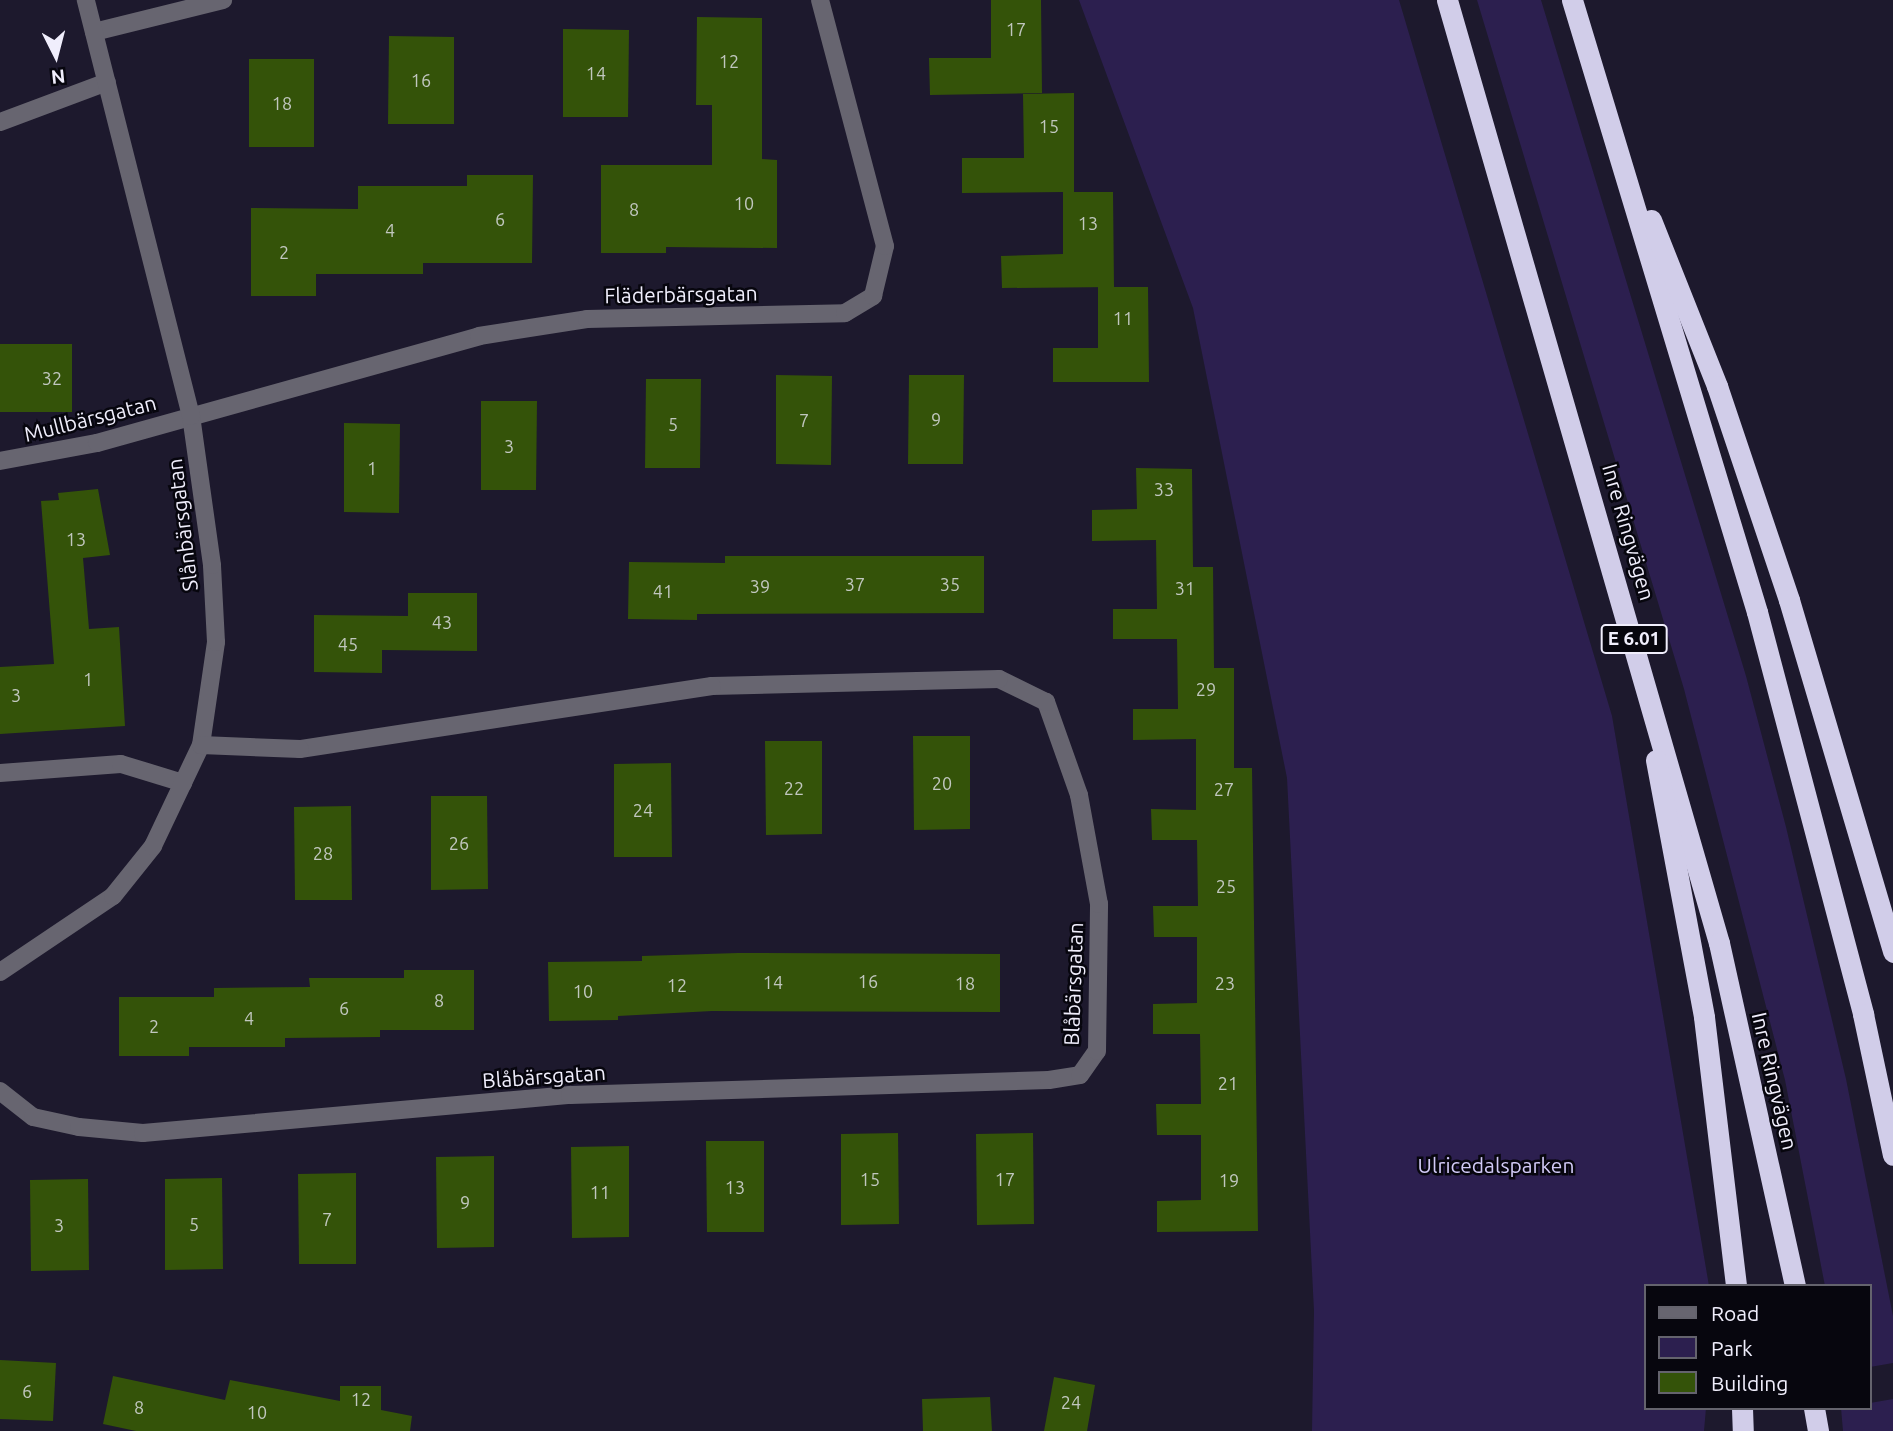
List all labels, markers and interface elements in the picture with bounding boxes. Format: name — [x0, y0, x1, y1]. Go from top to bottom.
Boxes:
house number: 17 — [1006, 18, 1026, 40]
north arrow — [21, 21, 91, 91]
house number: 12 — [719, 50, 739, 72]
house number: 14 — [586, 62, 606, 84]
text: N — [50, 65, 66, 89]
house number: 16 — [411, 69, 431, 91]
house number: 18 — [272, 92, 292, 114]
house number: 15 — [1039, 115, 1059, 137]
house number: 10 — [734, 192, 754, 214]
house number: 8 — [629, 198, 639, 220]
house number: 6 — [495, 208, 505, 230]
house number: 13 — [1078, 212, 1098, 234]
house number: 4 — [385, 219, 395, 241]
house number: 2 — [279, 241, 289, 263]
street label: Fläderbärsgatan — [604, 280, 758, 308]
house number: 11 — [1113, 307, 1133, 329]
house number: 32 — [42, 367, 62, 389]
street label: Mullbärsgatan — [21, 389, 159, 447]
house number: 9 — [931, 408, 941, 430]
house number: 7 — [799, 409, 809, 431]
house number: 5 — [668, 413, 678, 435]
house number: 3 — [504, 435, 514, 457]
street label: Slånbärsgatan — [161, 457, 203, 593]
house number: 1 — [367, 457, 377, 479]
street label: Inre Ringvägen — [1598, 461, 1660, 603]
house number: 33 — [1154, 478, 1174, 500]
house number: 13 — [66, 528, 86, 550]
house number: 37 — [845, 573, 865, 595]
house number: 35 — [940, 573, 960, 595]
house number: 39 — [750, 575, 770, 597]
house number: 31 — [1175, 577, 1195, 599]
house number: 41 — [653, 580, 673, 602]
house number: 43 — [432, 611, 452, 633]
road number: E 6.01 — [1599, 624, 1669, 654]
house number: 45 — [338, 633, 358, 655]
house number: 1 — [83, 668, 93, 690]
house number: 29 — [1196, 678, 1216, 700]
house number: 3 — [11, 684, 21, 706]
house number: 20 — [932, 772, 952, 794]
house number: 22 — [784, 777, 804, 799]
house number: 27 — [1214, 778, 1234, 800]
house number: 24 — [633, 799, 653, 821]
house number: 26 — [449, 832, 469, 854]
house number: 28 — [313, 842, 333, 864]
house number: 25 — [1216, 875, 1236, 897]
street label: Blåbärsgatan — [1058, 922, 1088, 1046]
house number: 16 — [858, 970, 878, 992]
house number: 14 — [763, 971, 783, 993]
house number: 18 — [955, 972, 975, 994]
house number: 23 — [1215, 972, 1235, 994]
house number: 12 — [667, 974, 687, 996]
house number: 10 — [573, 980, 593, 1002]
house number: 8 — [434, 989, 444, 1011]
house number: 6 — [339, 997, 349, 1019]
house number: 4 — [244, 1007, 254, 1029]
street label: Inre Ringvägen — [1747, 1010, 1803, 1152]
house number: 2 — [149, 1015, 159, 1037]
street label: Blåbärsgatan — [481, 1059, 607, 1093]
house number: 21 — [1218, 1072, 1238, 1094]
park label: Ulricedalsparken — [1418, 1152, 1574, 1178]
house number: 15 — [860, 1168, 880, 1190]
house number: 17 — [995, 1168, 1015, 1190]
house number: 19 — [1219, 1169, 1239, 1191]
house number: 13 — [725, 1176, 745, 1198]
house number: 11 — [590, 1181, 610, 1203]
house number: 9 — [460, 1191, 470, 1213]
house number: 7 — [322, 1208, 332, 1230]
house number: 5 — [189, 1213, 199, 1235]
house number: 3 — [54, 1214, 64, 1236]
legend — [1644, 1284, 1872, 1410]
text: Road — [1711, 1301, 1759, 1325]
text: Park — [1711, 1336, 1753, 1360]
text: Building — [1711, 1371, 1788, 1395]
house number: 6 — [22, 1380, 32, 1402]
house number: 12 — [351, 1388, 371, 1410]
house number: 24 — [1061, 1391, 1081, 1413]
house number: 8 — [134, 1396, 144, 1418]
house number: 10 — [247, 1401, 267, 1423]

